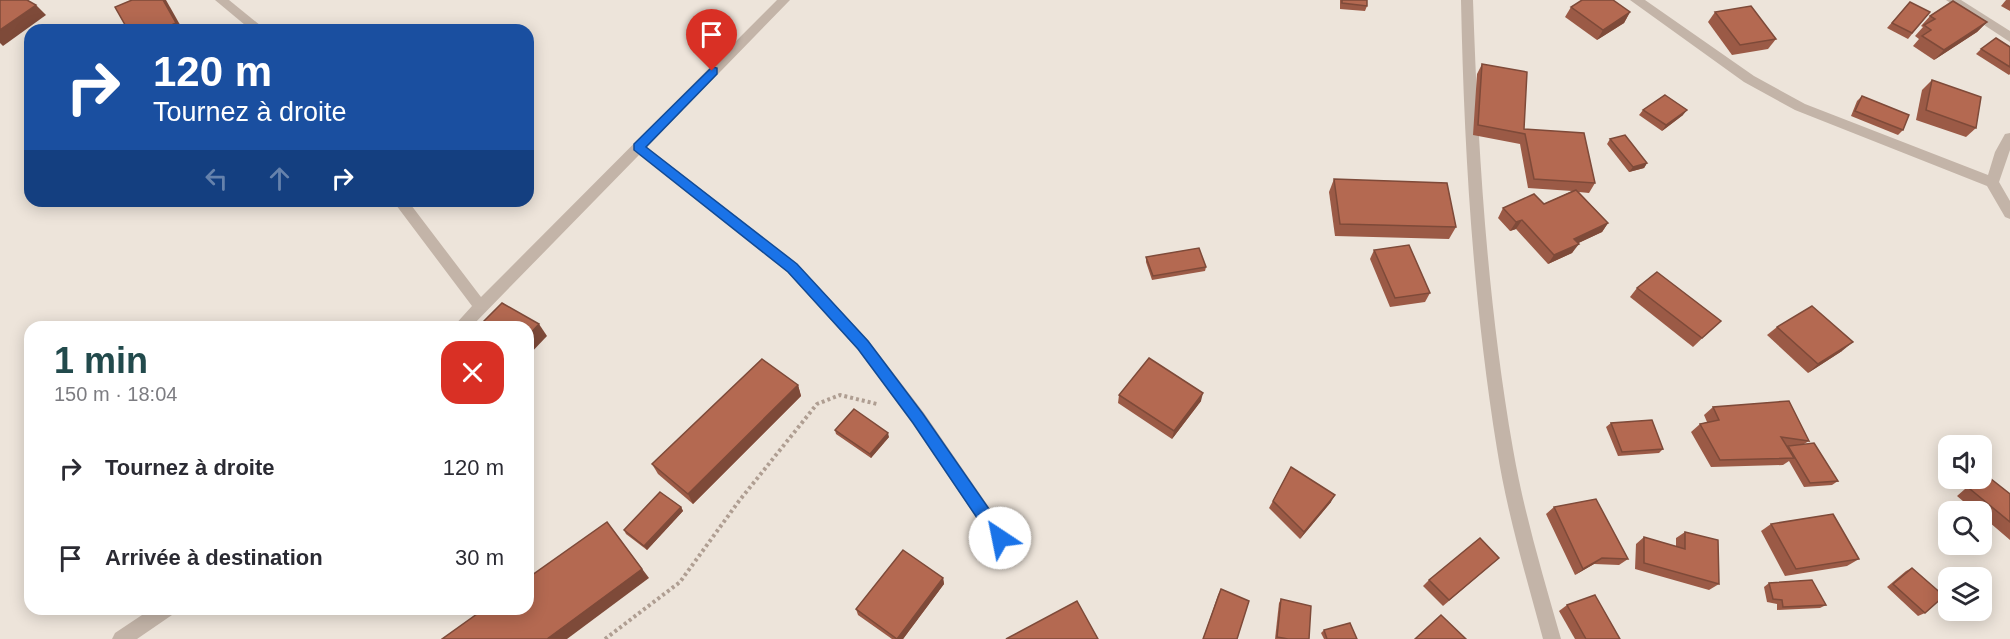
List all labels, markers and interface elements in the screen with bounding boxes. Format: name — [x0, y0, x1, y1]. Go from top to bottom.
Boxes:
pin — [686, 9, 737, 71]
icon: arrive — [695, 18, 728, 51]
icon: right — [54, 48, 132, 126]
text: 120 m — [153, 48, 272, 95]
text: Tournez à droite — [153, 97, 347, 127]
icon: left — [200, 162, 233, 195]
icon: ahead — [263, 162, 296, 195]
icon: right — [326, 162, 359, 195]
text: 1 min — [54, 340, 148, 381]
button: close — [441, 341, 504, 404]
text: 150 m · 18:04 — [54, 383, 177, 405]
map controls — [1938, 435, 1992, 621]
button: sound — [1938, 435, 1992, 489]
icon: right — [54, 452, 87, 485]
text: Tournez à droite — [105, 455, 275, 480]
text: 120 m — [443, 455, 504, 480]
button: search — [1938, 501, 1992, 555]
position arrow — [968, 506, 1032, 570]
icon: arrive — [54, 542, 87, 575]
text: Arrivée à destination — [105, 545, 323, 570]
text: 30 m — [455, 545, 504, 570]
button: layers — [1938, 567, 1992, 621]

